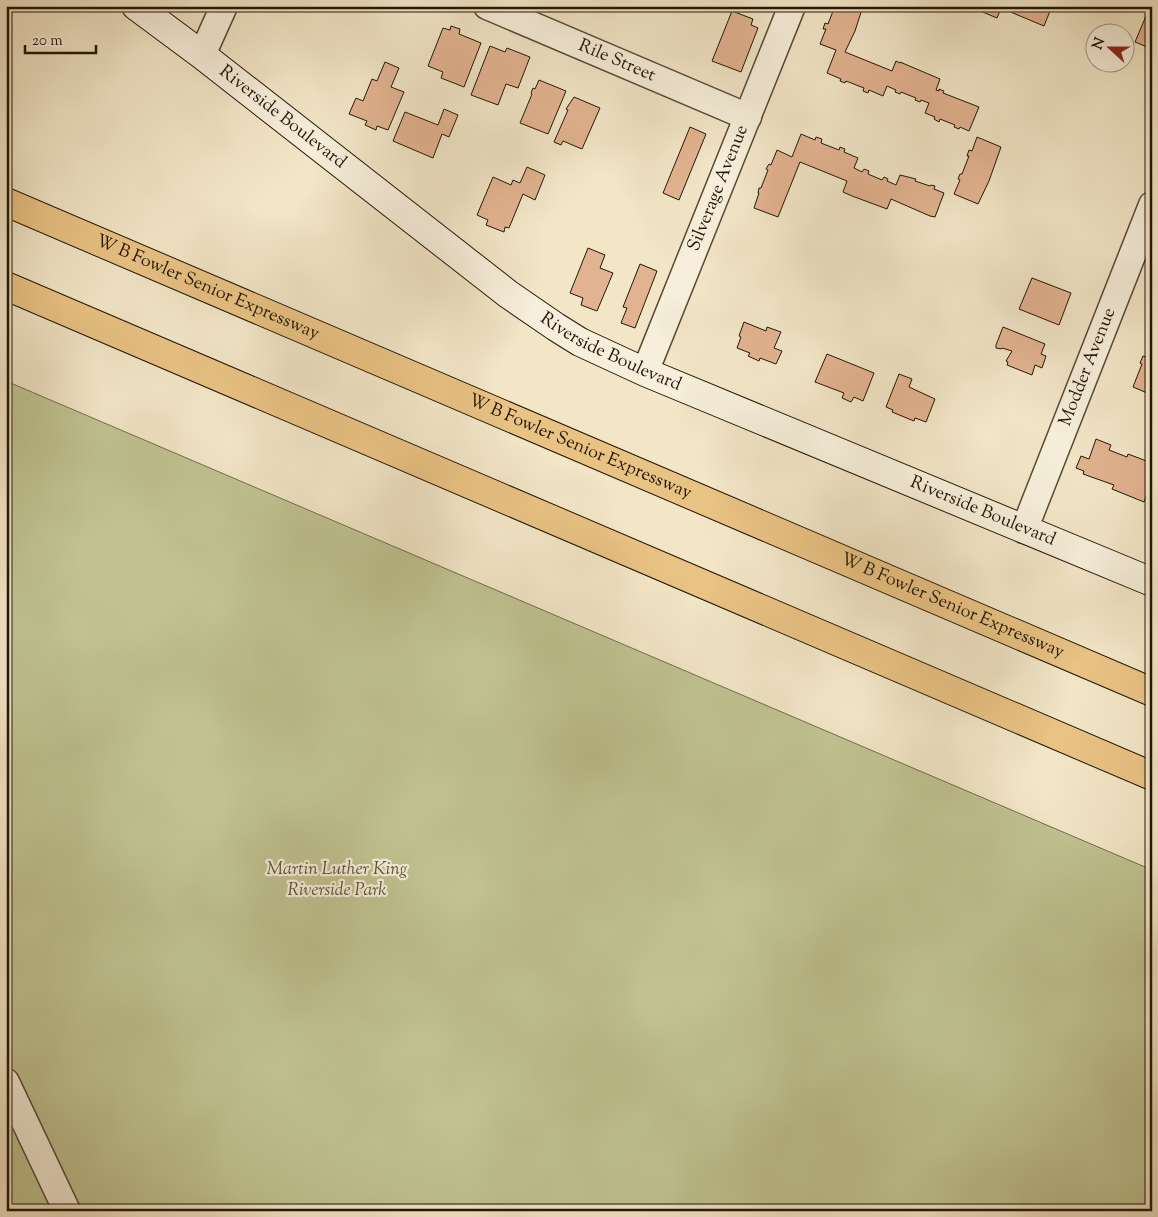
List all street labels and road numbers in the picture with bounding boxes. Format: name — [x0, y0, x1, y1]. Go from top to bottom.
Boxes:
street label: Rile Street — [574, 33, 659, 89]
street label: Riverside Boulevard — [213, 60, 351, 176]
street label: Silverage Avenue — [682, 121, 756, 255]
street label: W B Fowler Senior Expressway — [92, 229, 323, 347]
street label: Modder Avenue — [1053, 304, 1123, 430]
street label: Riverside Boulevard — [534, 306, 685, 399]
street label: W B Fowler Senior Expressway — [464, 388, 696, 507]
street label: Riverside Boulevard — [906, 470, 1059, 554]
street label: W B Fowler Senior Expressway — [836, 547, 1068, 666]

